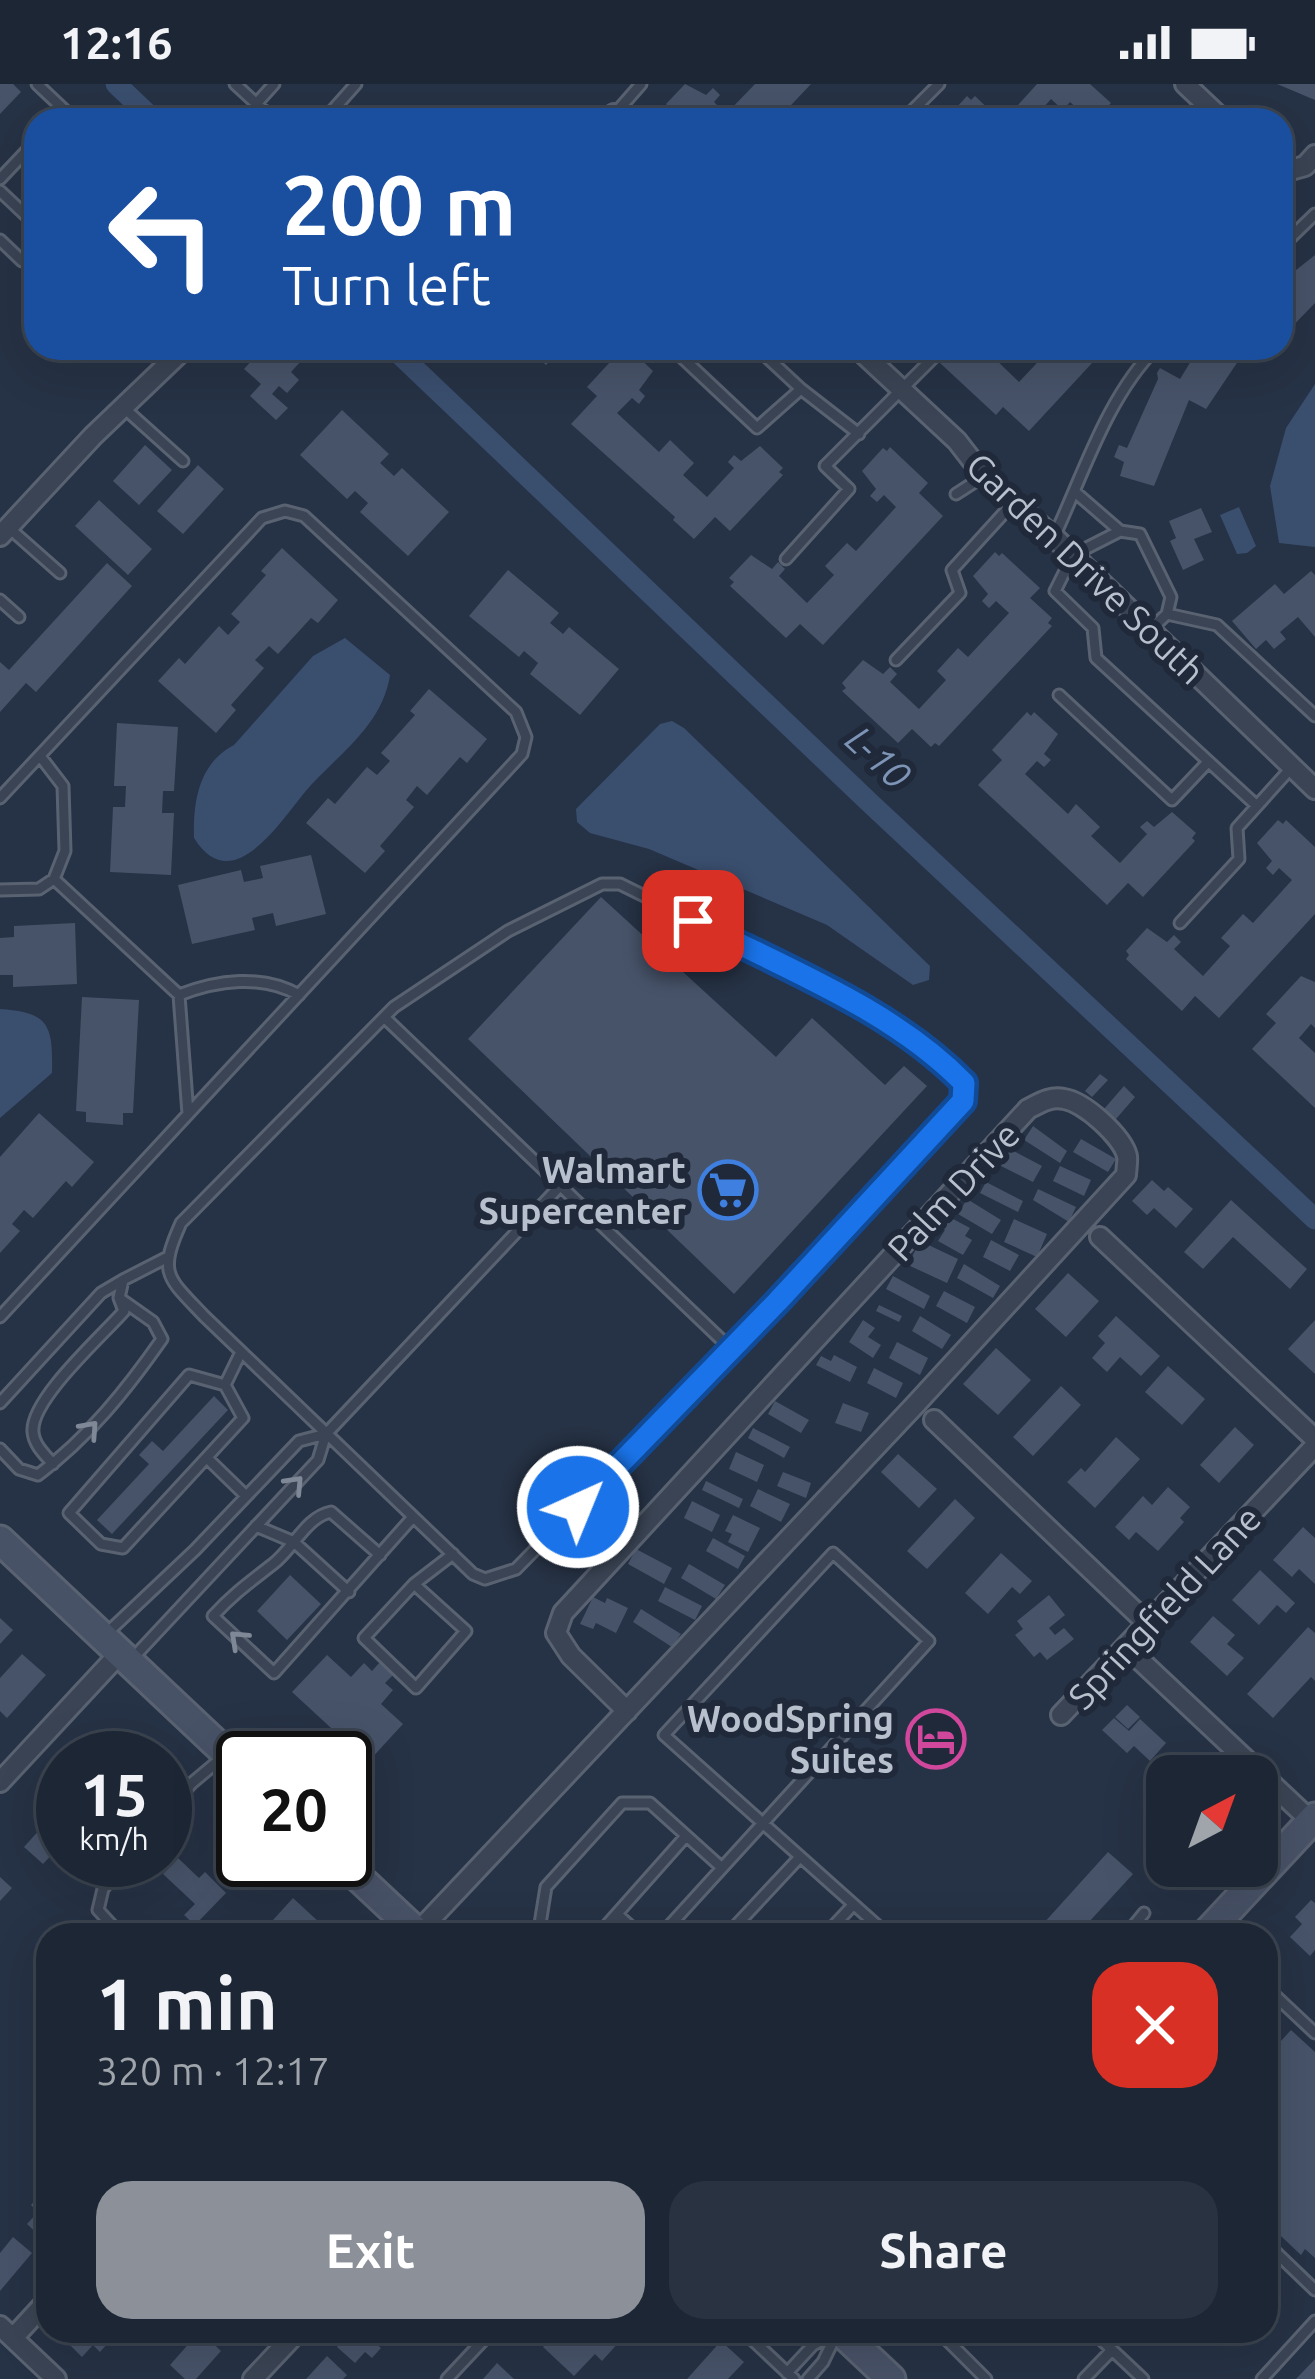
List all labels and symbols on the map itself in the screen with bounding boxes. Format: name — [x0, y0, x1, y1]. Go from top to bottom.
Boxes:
street label: Garden Drive South — [959, 444, 1213, 692]
water label: L-10 — [838, 717, 920, 797]
pin — [642, 870, 744, 972]
street label: Palm Drive — [879, 1114, 1027, 1268]
place label: Walmart Supercenter — [478, 1149, 686, 1231]
supermarket icon: Walmart Supercenter — [697, 1159, 759, 1221]
one-way arrow — [75, 1420, 97, 1442]
position arrow — [515, 1444, 641, 1570]
one-way arrow — [281, 1476, 303, 1498]
street label: Springfield Lane — [1060, 1497, 1268, 1717]
one-way arrow — [231, 1632, 252, 1654]
place label: WoodSpring Suites — [687, 1698, 894, 1780]
hotel icon: WoodSpring Suites — [905, 1708, 967, 1770]
speed limit sign: 20 — [216, 1731, 372, 1887]
north arrow — [1146, 1755, 1278, 1887]

